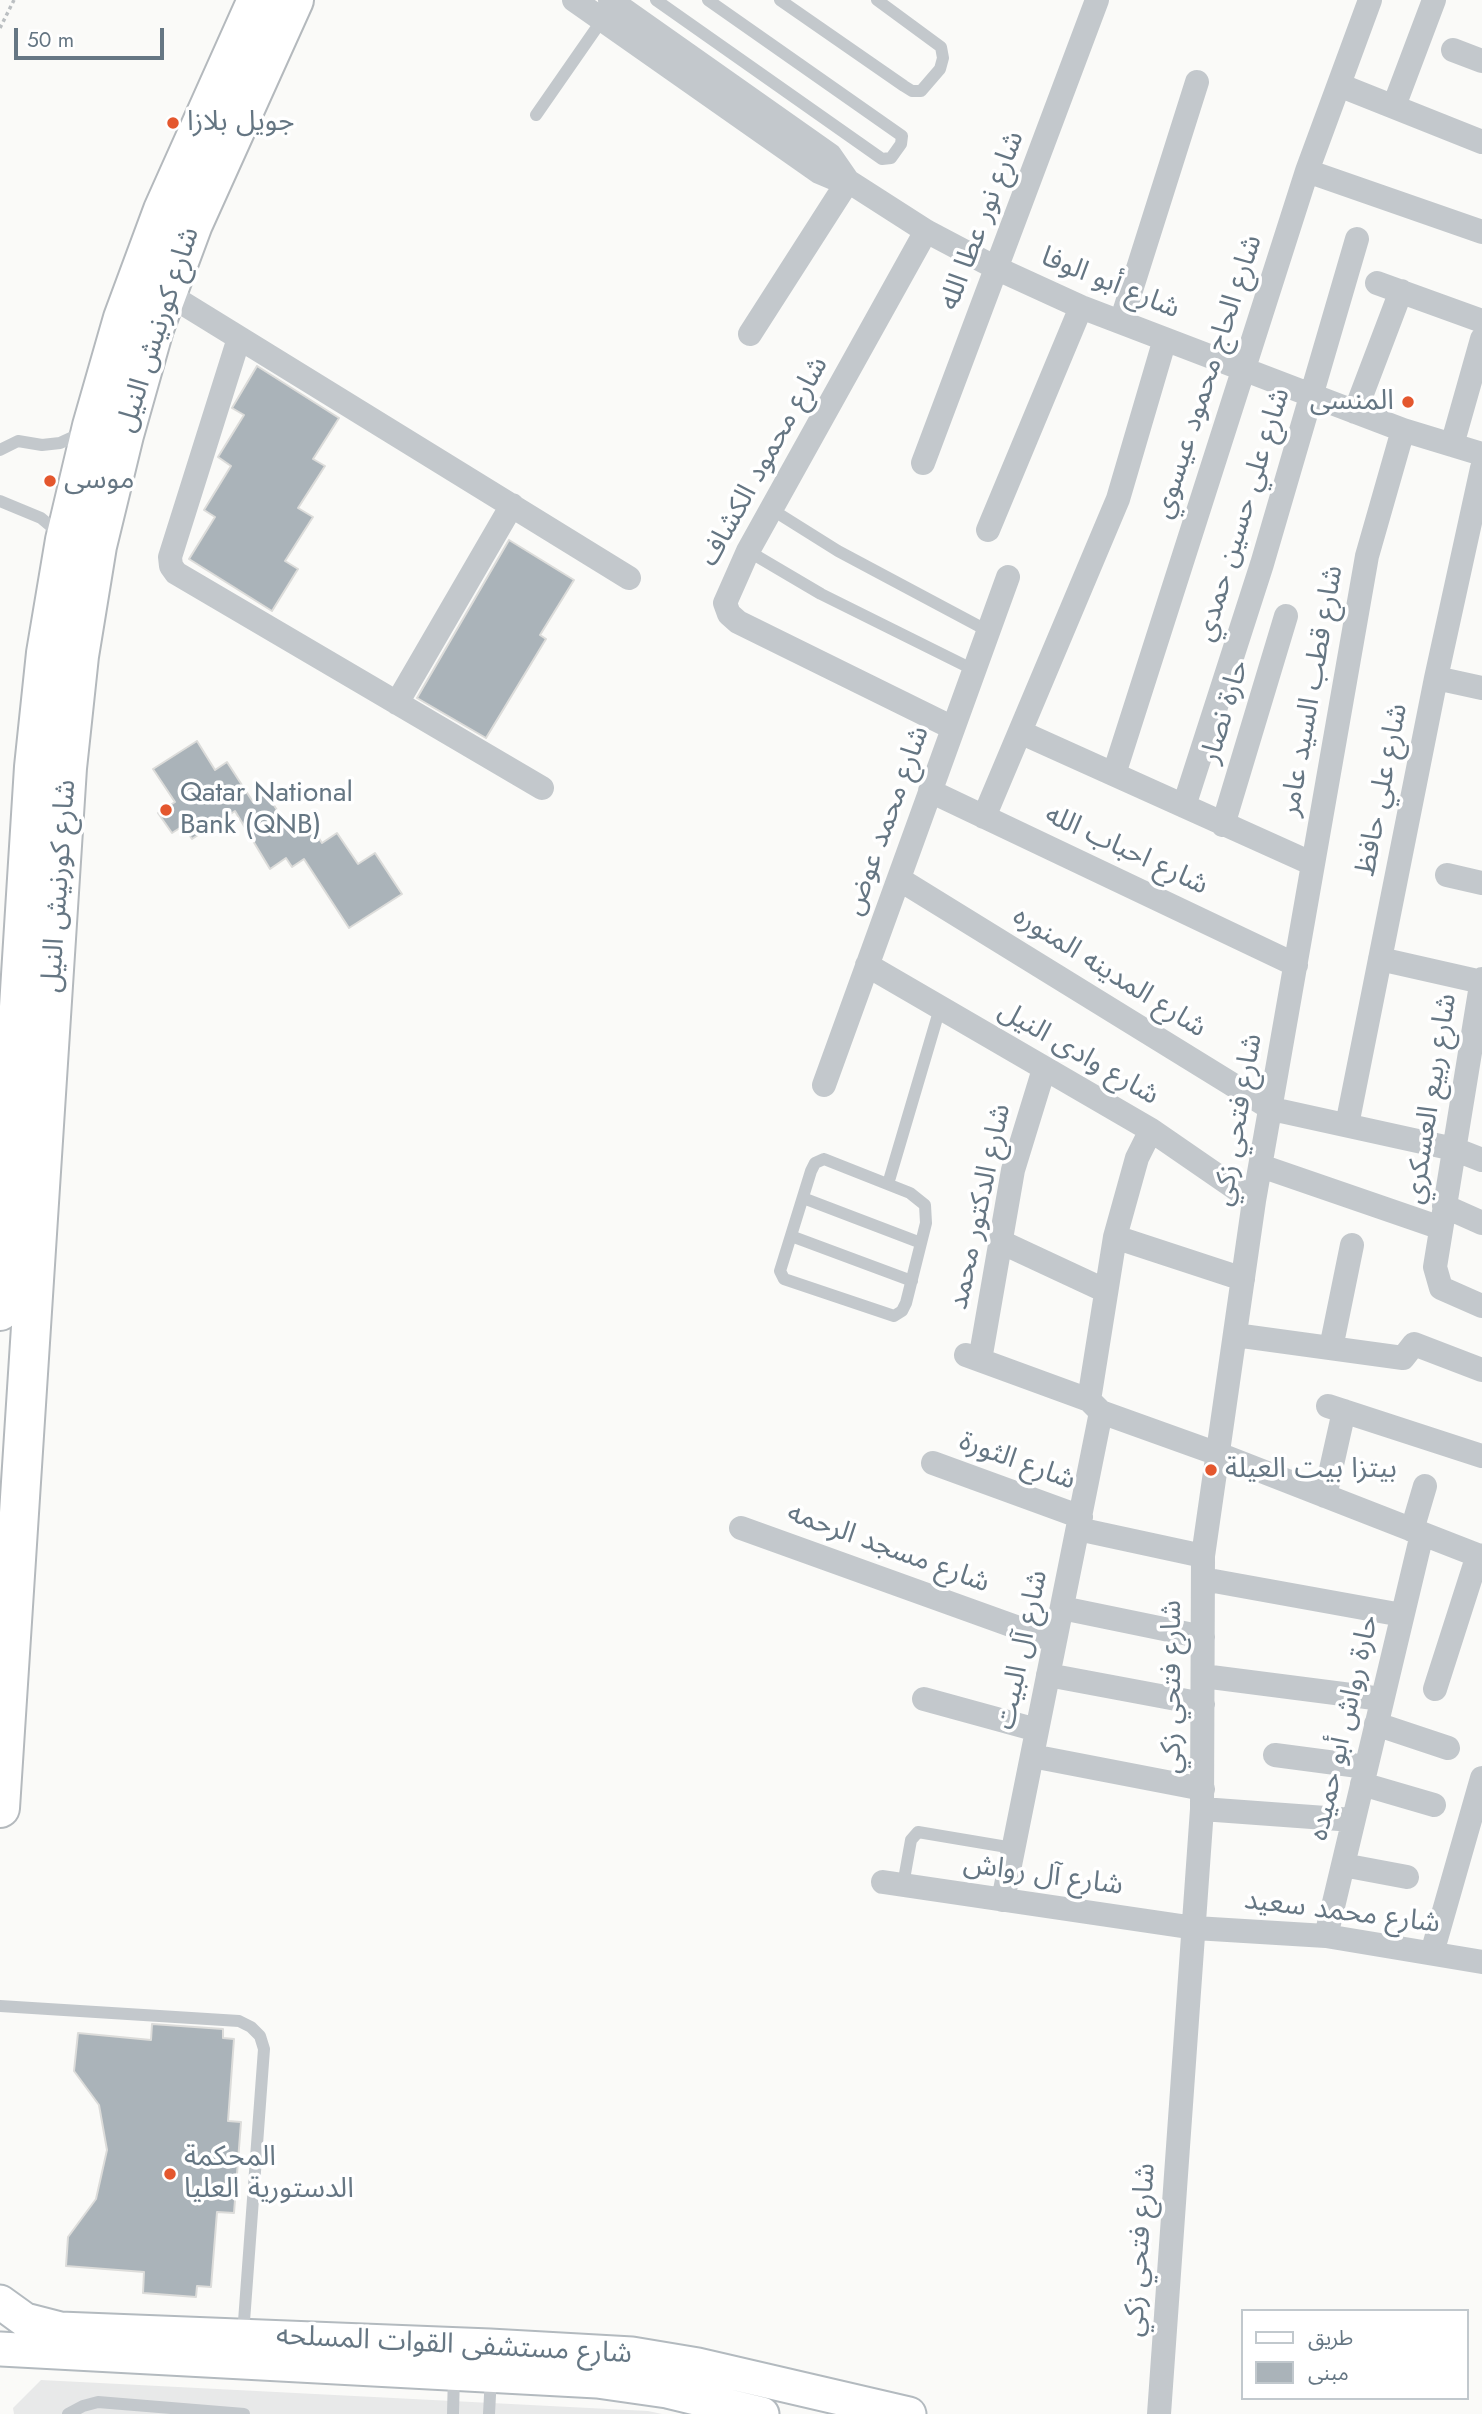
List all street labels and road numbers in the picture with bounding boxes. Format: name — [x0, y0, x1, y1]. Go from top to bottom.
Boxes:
street label: شارع نور عطا الله — [933, 127, 1033, 315]
street label: شارع كورنيش النيل — [110, 223, 208, 437]
street label: شارع الحاج محمود عيسوي — [1147, 231, 1271, 523]
street label: شارع أبو الوفا — [1036, 241, 1184, 327]
street label: شارع محمود الكشاف — [694, 351, 836, 573]
street label: شارع علي حسين حمدي — [1190, 384, 1298, 646]
street label: شارع قطب السيد عامر — [1274, 563, 1352, 819]
street label: حارة نصار — [1194, 656, 1258, 768]
street label: شارع علي حافظ — [1350, 701, 1416, 879]
street label: شارع محمد عوض — [838, 722, 938, 920]
street label: شارع كورنيش النيل — [36, 778, 84, 994]
street label: شارع احباب الله — [1039, 799, 1213, 903]
street label: شارع المدينه المنوره — [1006, 900, 1212, 1046]
street label: شارع ربيع العسكري — [1399, 991, 1465, 1207]
street label: شارع وادى النيل — [992, 995, 1164, 1113]
street label: شارع فتحي زكي — [1207, 1031, 1271, 1209]
street label: شارع الدكتور محمد — [943, 1101, 1019, 1313]
street label: شارع الثورة — [954, 1426, 1080, 1498]
street label: شارع مسجد الرحمه — [782, 1497, 994, 1601]
street label: شارع آل البيت — [990, 1567, 1056, 1733]
street label: شارع فتحي زكي — [1156, 1600, 1190, 1774]
street label: حارة رواش أبو حميده — [1303, 1612, 1387, 1844]
street label: شارع آل رواش — [961, 1848, 1125, 1904]
street label: شارع محمد سعيد — [1242, 1884, 1442, 1942]
street label: شارع فتحي زكي — [1118, 2162, 1164, 2338]
street label: شارع مستشفى القوات المسلحه — [275, 2320, 633, 2372]

